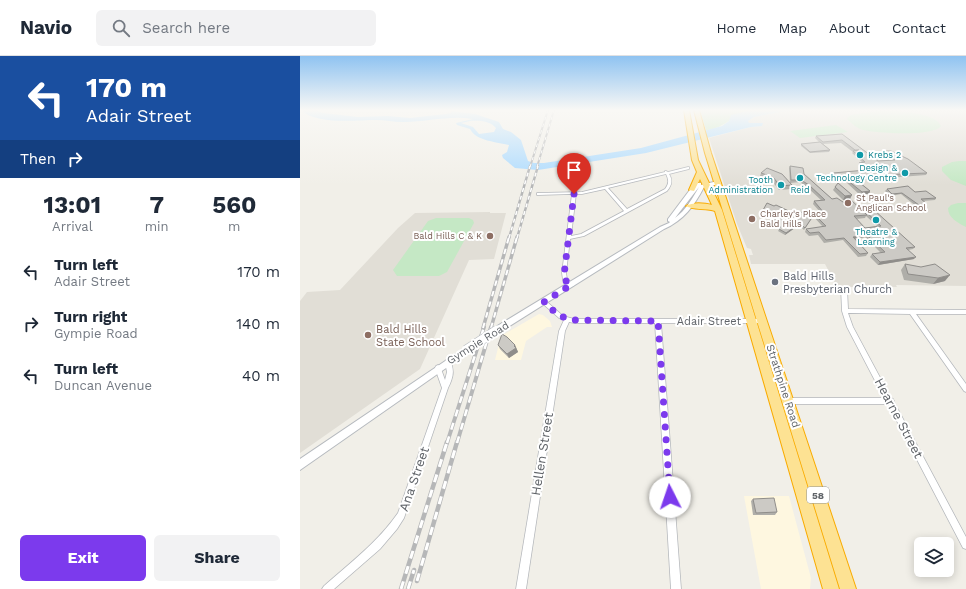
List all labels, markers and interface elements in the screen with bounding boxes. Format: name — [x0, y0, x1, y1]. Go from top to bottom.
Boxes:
search box — [96, 10, 376, 46]
text: Navio — [20, 16, 72, 39]
icon: search — [110, 17, 132, 39]
text: Search here — [142, 19, 230, 37]
text: Home — [716, 20, 756, 36]
text: Map — [778, 20, 807, 36]
text: About — [829, 20, 870, 36]
text: Contact — [892, 20, 946, 36]
text: 170 m — [86, 71, 167, 104]
icon: left — [20, 72, 72, 124]
text: Adair Street — [86, 105, 191, 126]
icon: right — [64, 148, 86, 170]
text: Then — [20, 150, 56, 168]
marker: Krebs 2 — [855, 150, 865, 160]
place label: Krebs 2 — [868, 150, 901, 160]
pin — [557, 153, 591, 194]
icon: arrive — [563, 159, 585, 181]
place label: Design & Technology Centre — [816, 163, 897, 183]
marker: Design & Technology Centre — [900, 168, 910, 178]
marker: Reid — [795, 173, 805, 183]
place label: Tooth Administration — [708, 175, 773, 195]
marker: Tooth Administration — [776, 180, 786, 190]
place label: Reid — [790, 185, 810, 195]
text: 13:01 — [44, 191, 101, 219]
text: 7 — [149, 191, 164, 219]
text: 560 — [212, 191, 256, 219]
place label: St Paul's Anglican School — [856, 193, 926, 213]
marker: St Paul's Anglican School — [843, 198, 853, 208]
place label: Charley's Place Bald Hills — [760, 209, 826, 229]
marker: Charley's Place Bald Hills — [747, 214, 757, 224]
marker: Theatre & Learning — [871, 215, 881, 225]
text: Arrival — [52, 219, 93, 234]
text: min — [145, 219, 169, 234]
text: m — [228, 219, 240, 234]
place label: Theatre & Learning — [855, 227, 897, 247]
place label: Bald Hills C & K — [413, 231, 482, 241]
marker: Bald Hills C & K — [485, 231, 495, 241]
text: Turn left — [54, 256, 118, 274]
icon: left — [20, 261, 42, 283]
text: 170 m — [237, 263, 280, 281]
place label: Bald Hills Presbyterian Church — [783, 270, 892, 296]
text: Adair Street — [54, 274, 130, 289]
marker: Bald Hills Presbyterian Church — [770, 277, 780, 287]
text: Turn right — [54, 308, 127, 326]
icon: right — [20, 313, 42, 335]
text: 140 m — [236, 315, 280, 333]
street label: Adair Street — [677, 315, 742, 328]
street label: Gympie Road — [445, 319, 511, 367]
place label: Bald Hills State School — [376, 323, 446, 349]
text: Gympie Road — [54, 326, 138, 341]
marker: Bald Hills State School — [363, 330, 373, 340]
street label: Strathpine Road — [763, 343, 803, 429]
text: Turn left — [54, 360, 118, 378]
icon: left — [20, 365, 42, 387]
text: 40 m — [242, 367, 280, 385]
street label: Hearne Street — [872, 375, 927, 461]
text: Duncan Avenue — [54, 378, 152, 393]
street label: Hellen Street — [528, 411, 556, 497]
street label: Ana Street — [396, 444, 432, 513]
position arrow — [649, 476, 691, 518]
road number: 58 — [807, 487, 829, 503]
button: Exit — [20, 535, 146, 581]
button: Share — [154, 535, 280, 581]
map controls — [914, 537, 954, 577]
button: layers — [914, 537, 954, 577]

